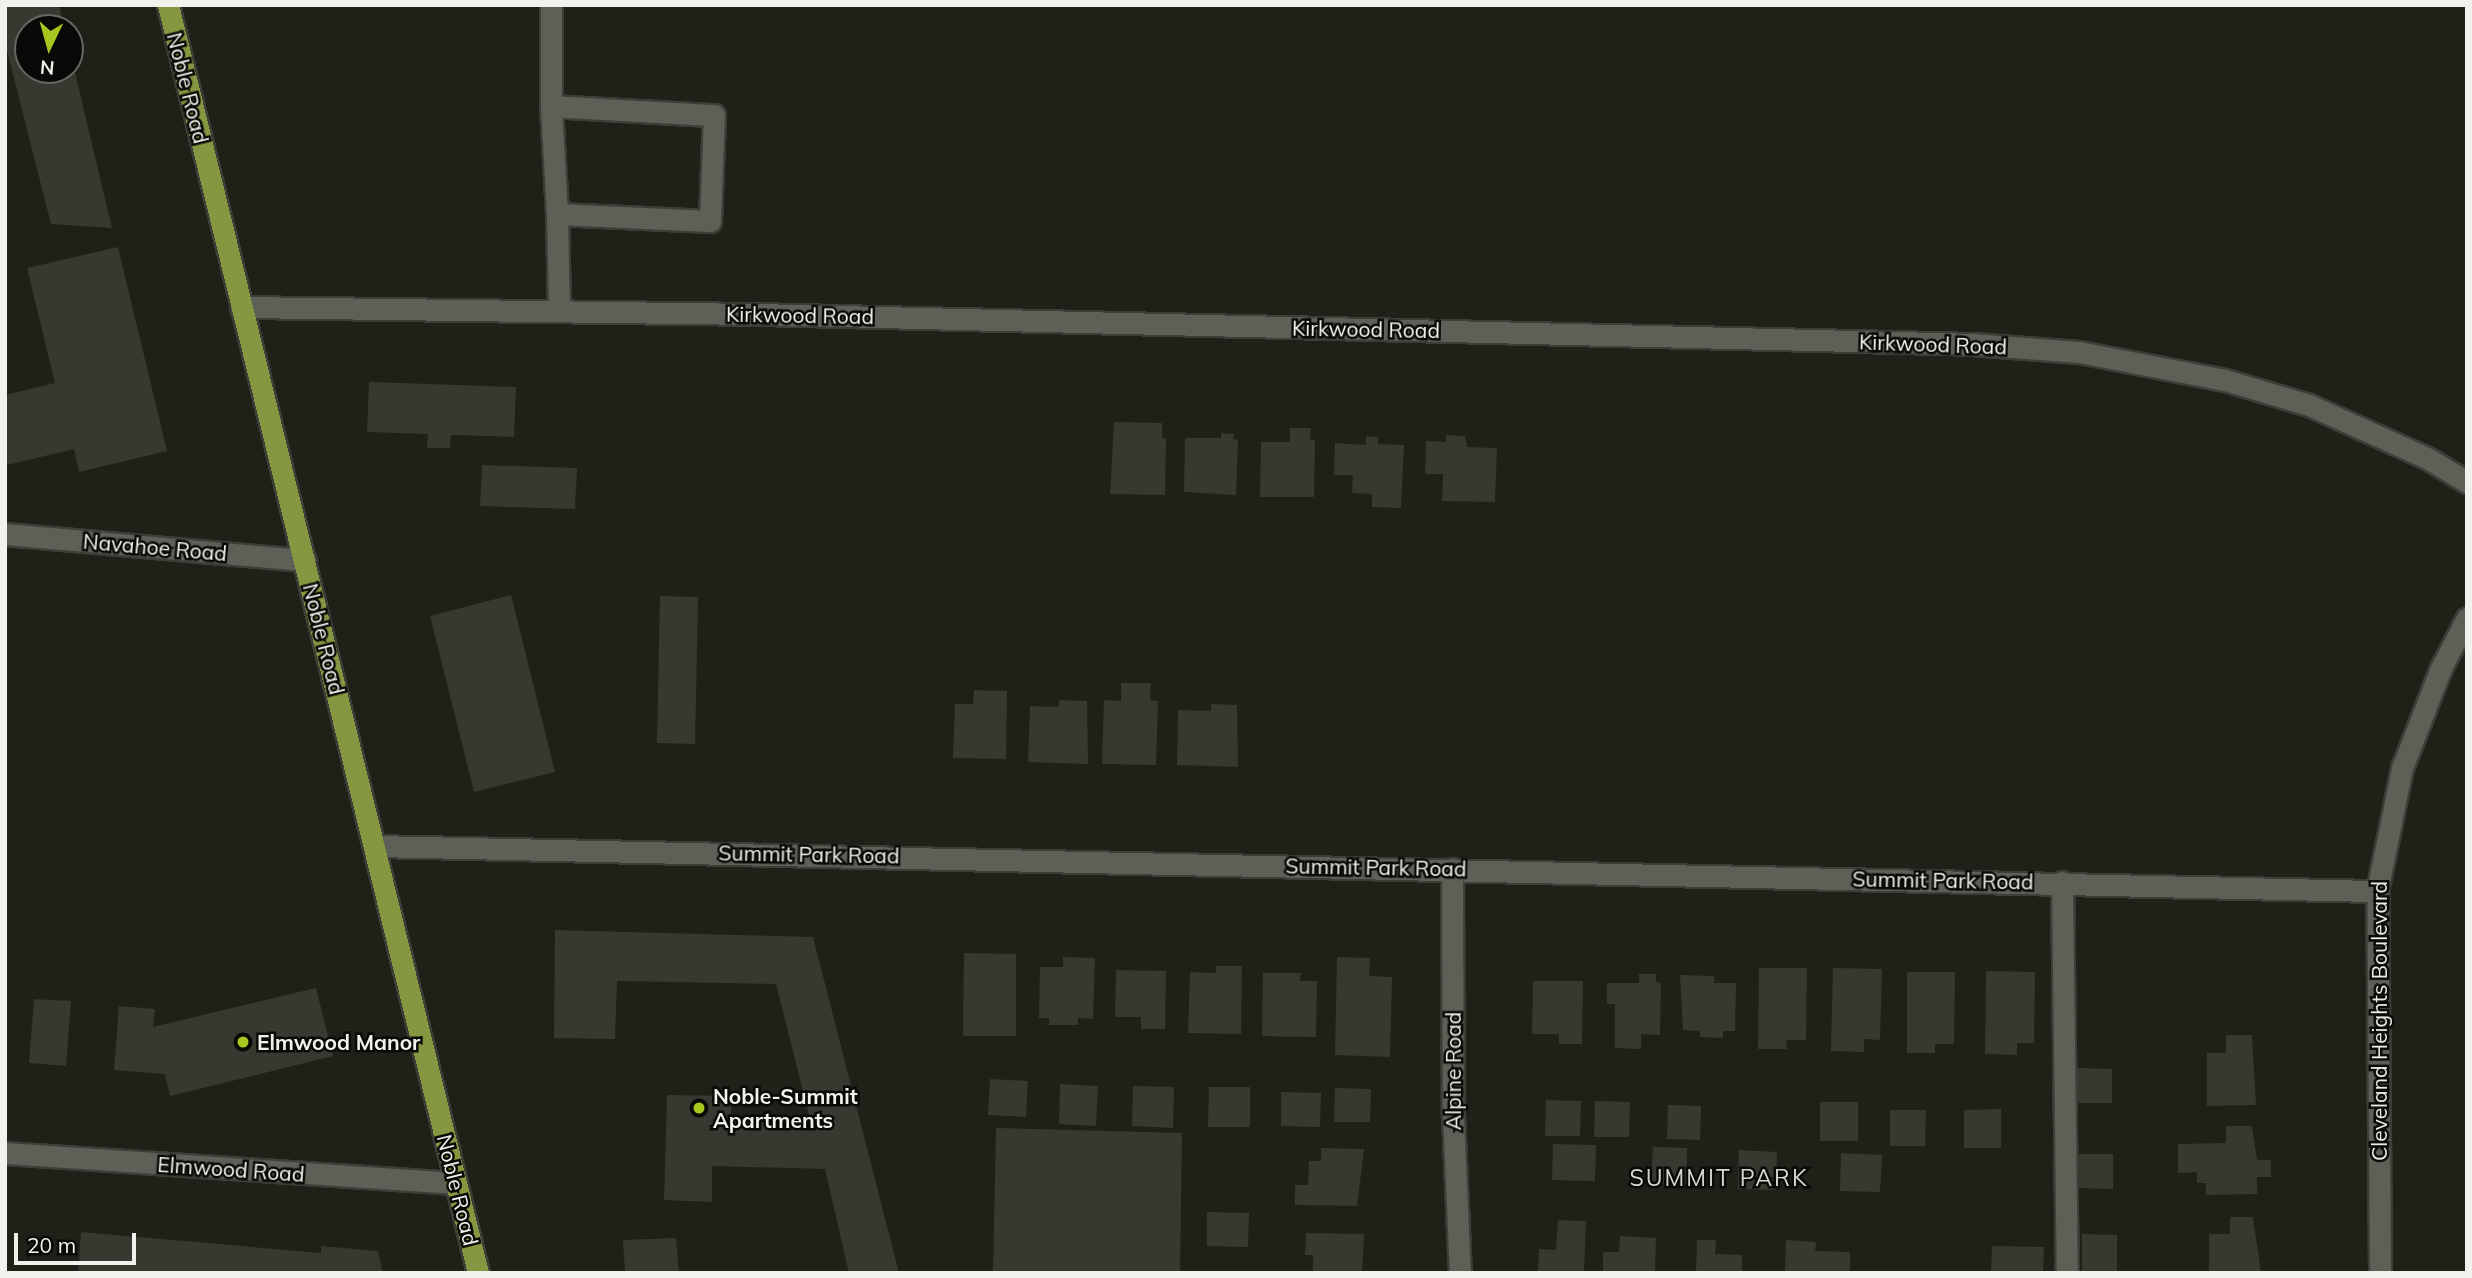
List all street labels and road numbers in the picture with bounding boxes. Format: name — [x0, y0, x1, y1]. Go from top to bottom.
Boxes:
street label: Noble Road — [162, 30, 214, 146]
street label: Kirkwood Road — [726, 301, 874, 329]
street label: Kirkwood Road — [1292, 315, 1440, 343]
street label: Kirkwood Road — [1859, 329, 2007, 359]
street label: Navahoe Road — [82, 528, 228, 566]
street label: Noble Road — [298, 581, 350, 697]
street label: Summit Park Road — [718, 840, 900, 868]
street label: Summit Park Road — [1285, 853, 1467, 881]
street label: Summit Park Road — [1852, 866, 2034, 894]
street label: Cleveland Heights Boulevard — [2366, 881, 2392, 1161]
street label: Alpine Road — [1440, 1012, 1466, 1130]
street label: Noble Road — [432, 1132, 484, 1248]
street label: Elmwood Road — [157, 1151, 305, 1187]

